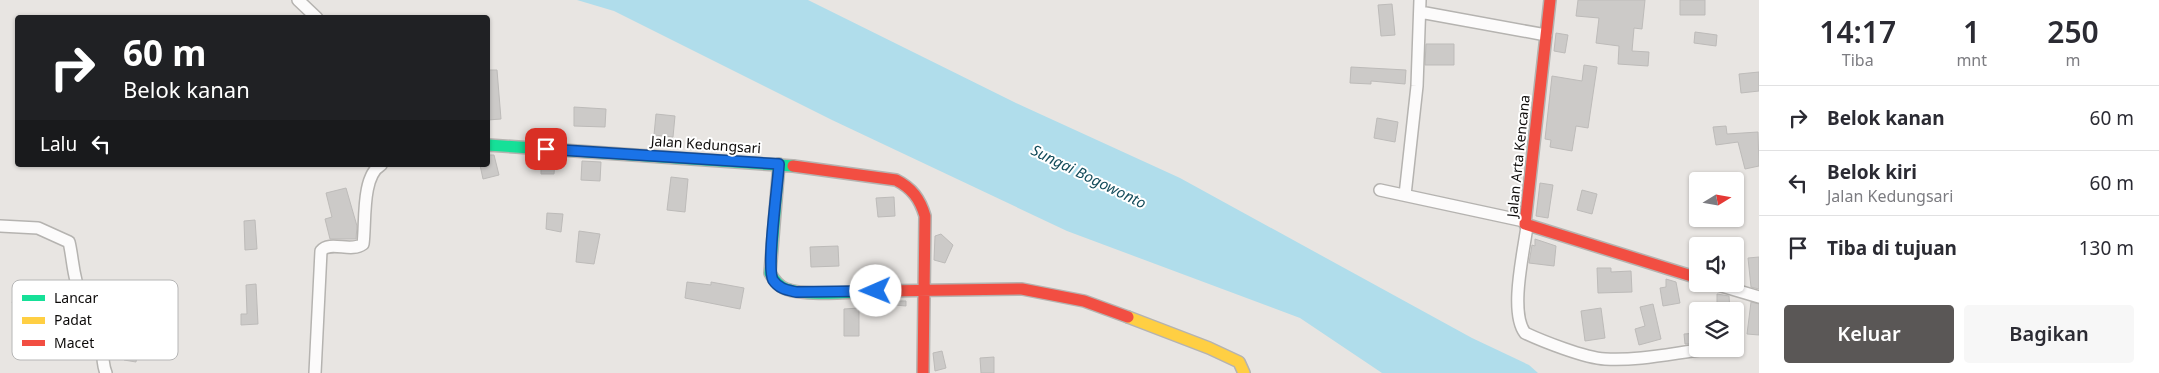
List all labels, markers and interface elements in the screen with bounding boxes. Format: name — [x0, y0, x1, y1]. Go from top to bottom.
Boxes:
text: 14:17 — [1819, 11, 1896, 52]
text: 1 — [1963, 11, 1980, 52]
text: 250 — [2047, 11, 2099, 52]
text: 60 m — [123, 29, 206, 76]
icon: right — [40, 35, 105, 100]
text: Tiba — [1842, 49, 1874, 71]
text: mnt — [1956, 49, 1987, 71]
text: m — [2066, 49, 2080, 71]
text: Belok kanan — [123, 74, 250, 104]
street label: Jalan Arta Kencana — [1502, 94, 1534, 220]
icon: right — [1784, 104, 1812, 132]
text: Belok kanan — [1827, 105, 1944, 131]
text: 60 m — [2090, 105, 2134, 131]
pin — [525, 128, 567, 170]
icon: left — [87, 130, 115, 158]
text: Lalu — [40, 131, 77, 157]
street label: Jalan Kedungsari — [648, 131, 762, 157]
icon: arrive — [532, 135, 560, 163]
water label: Sungai Bogowonto — [1028, 139, 1150, 213]
text: Belok kiri — [1827, 159, 1917, 185]
icon: left — [1784, 169, 1812, 197]
text: 60 m — [2090, 170, 2134, 196]
north arrow — [1689, 172, 1744, 228]
map controls — [1689, 172, 1744, 357]
text: Jalan Kedungsari — [1827, 185, 1953, 207]
icon: arrive — [1784, 234, 1812, 262]
text: Tiba di tujuan — [1827, 235, 1957, 261]
text: 130 m — [2079, 235, 2134, 261]
button: sound — [1689, 237, 1744, 292]
position arrow — [849, 264, 901, 316]
legend — [12, 280, 178, 360]
text: Lancar — [54, 288, 98, 307]
button: layers — [1689, 302, 1744, 357]
button: Keluar — [1784, 305, 1954, 363]
button: Bagikan — [1964, 305, 2134, 363]
text: Padat — [54, 310, 92, 329]
text: Macet — [54, 333, 94, 352]

